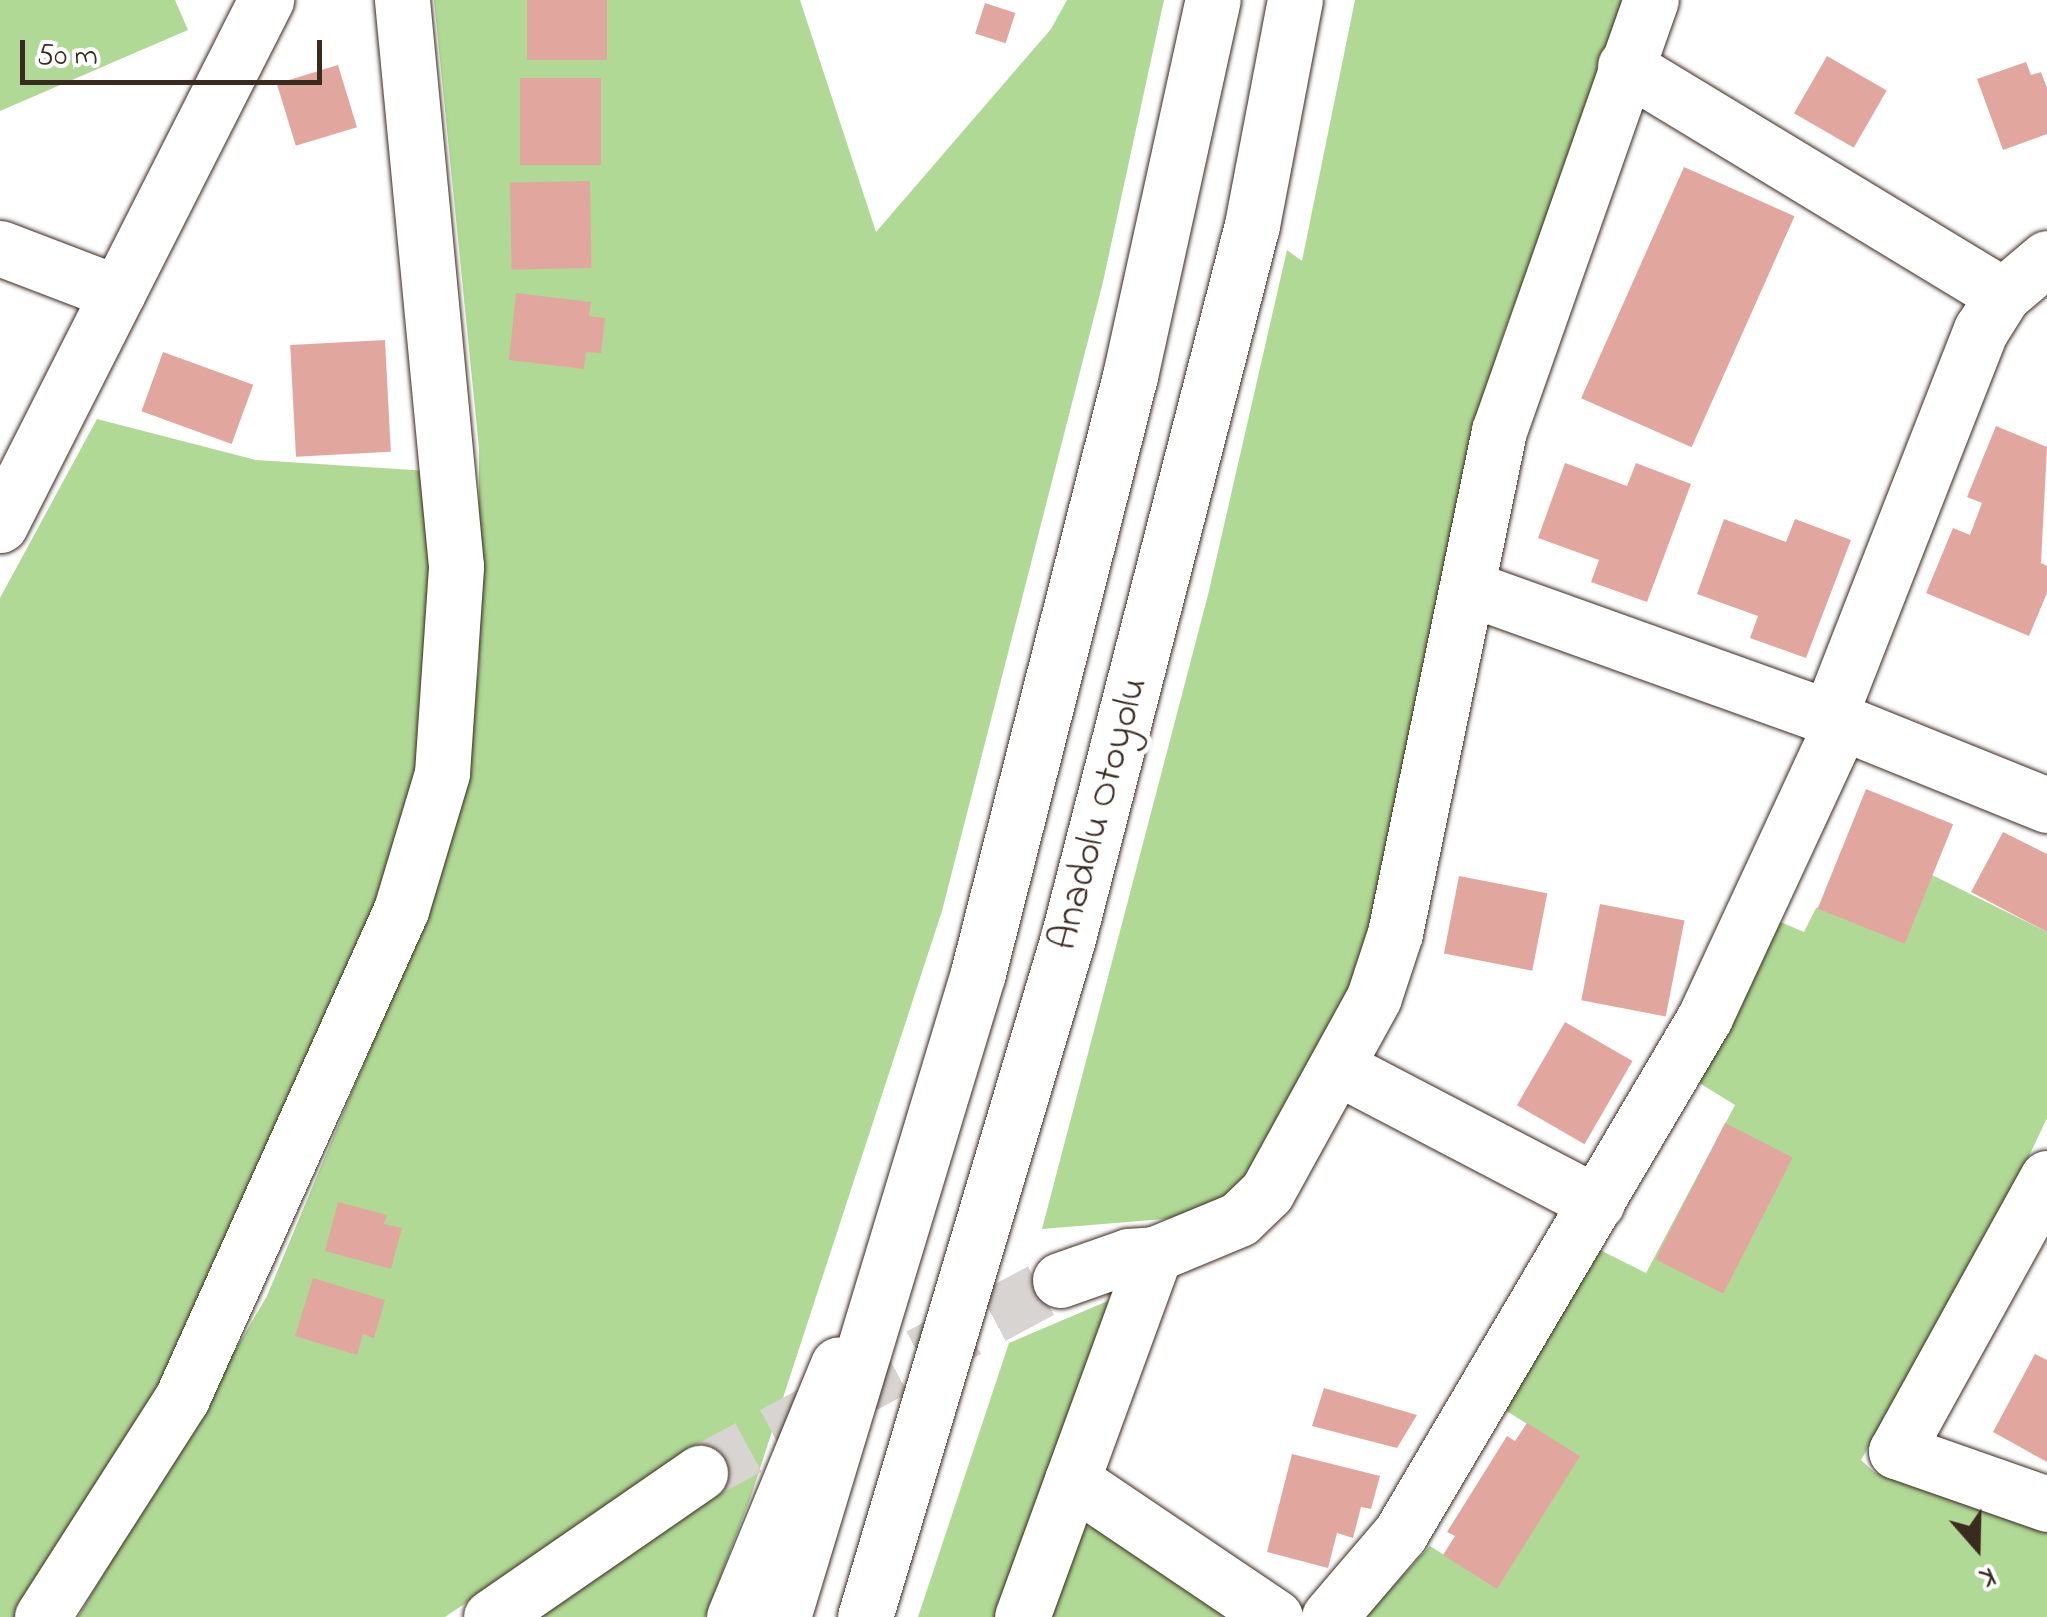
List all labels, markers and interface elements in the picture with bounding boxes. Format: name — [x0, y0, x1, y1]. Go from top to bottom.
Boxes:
scale bar — [25, 20, 328, 82]
text: 50 m — [37, 35, 98, 79]
street label: Anadolu Otoyolu — [1041, 672, 1159, 956]
north arrow — [1927, 1497, 2027, 1597]
text: K — [1974, 1554, 2001, 1597]

